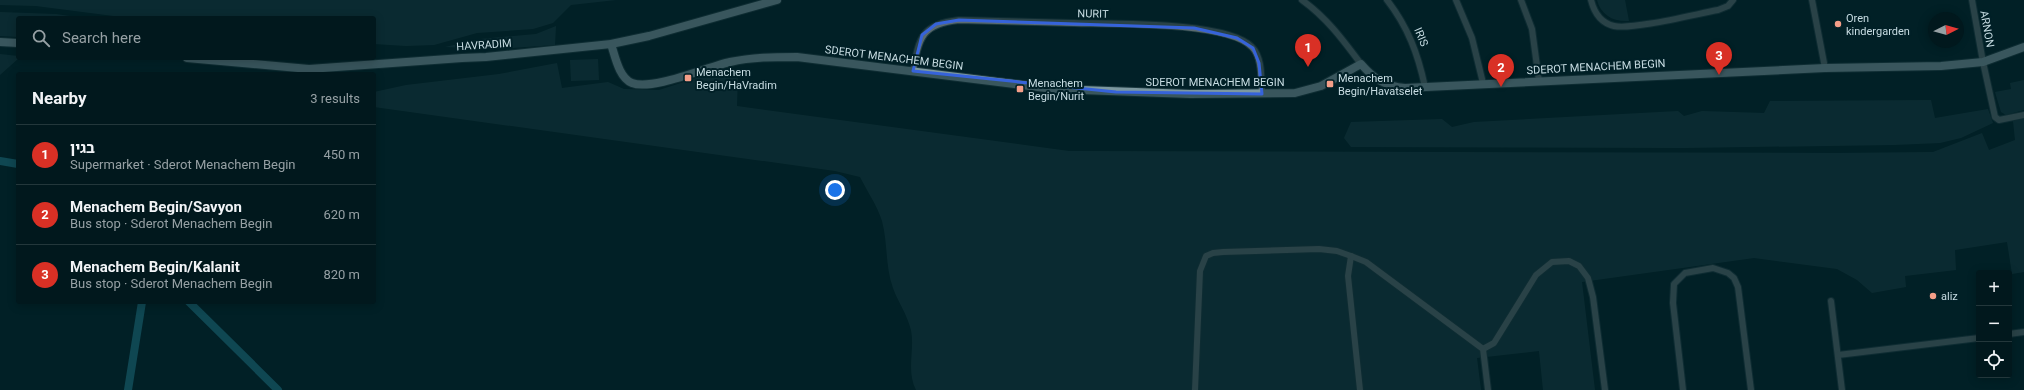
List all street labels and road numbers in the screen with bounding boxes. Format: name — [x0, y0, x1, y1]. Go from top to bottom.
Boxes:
street label: NURIT — [1077, 7, 1109, 21]
street label: ARNON — [1977, 10, 1997, 48]
street label: IRIS — [1411, 26, 1431, 49]
street label: HAVRADIM — [456, 37, 512, 53]
street label: SDEROT MENACHEM BEGIN — [824, 43, 964, 73]
street label: SDEROT MENACHEM BEGIN — [1526, 57, 1666, 77]
street label: SDEROT MENACHEM BEGIN — [1145, 76, 1285, 89]

